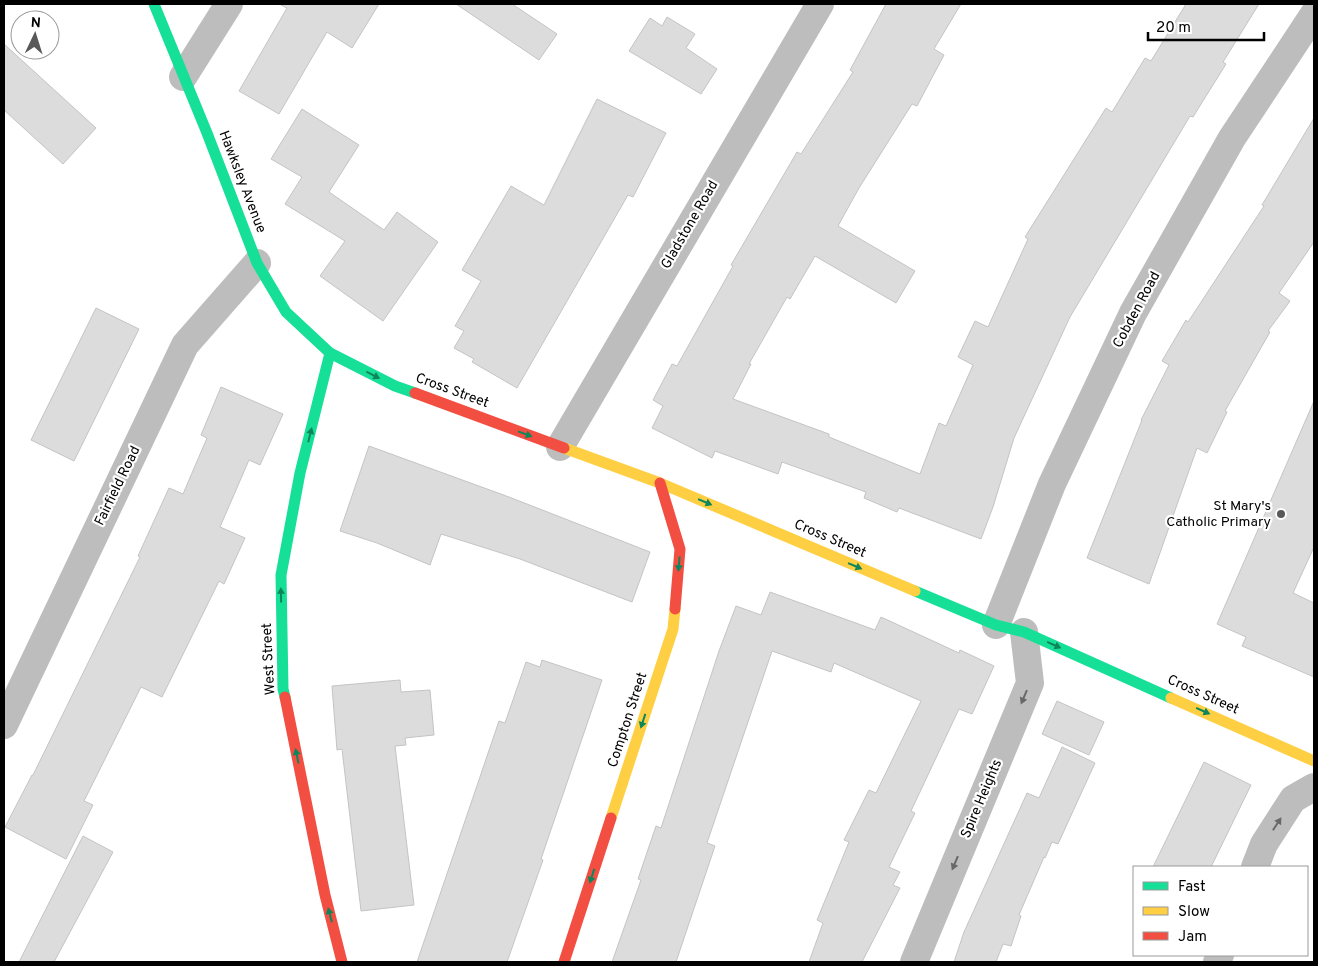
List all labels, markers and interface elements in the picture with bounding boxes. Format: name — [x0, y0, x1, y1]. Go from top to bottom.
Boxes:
north arrow — [10, 10, 60, 60]
scale bar — [1148, 10, 1264, 42]
text: N — [30, 15, 41, 32]
text: 20 m — [1156, 19, 1191, 38]
street label: Hawksley Avenue — [215, 128, 269, 236]
street label: Gladstone Road — [658, 178, 722, 272]
street label: Cobden Road — [1110, 269, 1164, 351]
street label: Cross Street — [413, 370, 491, 412]
one-way arrow — [366, 371, 381, 379]
one-way arrow — [306, 428, 314, 443]
one-way arrow — [518, 430, 533, 438]
street label: Fairfield Road — [91, 444, 145, 528]
place label: St Mary's Catholic Primary — [1166, 498, 1271, 531]
one-way arrow — [698, 499, 712, 507]
marker: St Mary's Catholic Primary — [1275, 508, 1287, 520]
street label: Cross Street — [791, 516, 869, 562]
one-way arrow — [675, 556, 683, 572]
one-way arrow — [848, 562, 862, 570]
one-way arrow — [277, 587, 285, 603]
street label: West Street — [259, 622, 279, 696]
one-way arrow — [1047, 642, 1061, 650]
street label: Compton Street — [605, 670, 651, 770]
street label: Cross Street — [1164, 672, 1242, 718]
one-way arrow — [1020, 690, 1028, 704]
one-way arrow — [1196, 708, 1210, 716]
one-way arrow — [639, 714, 646, 729]
one-way arrow — [292, 748, 300, 764]
street label: Spire Heights — [958, 757, 1006, 841]
one-way arrow — [1272, 817, 1281, 831]
one-way arrow — [951, 856, 959, 870]
legend — [1133, 866, 1308, 956]
one-way arrow — [588, 869, 596, 884]
text: Fast — [1178, 878, 1206, 897]
text: Slow — [1178, 903, 1210, 922]
one-way arrow — [326, 908, 334, 923]
text: Jam — [1178, 928, 1207, 947]

